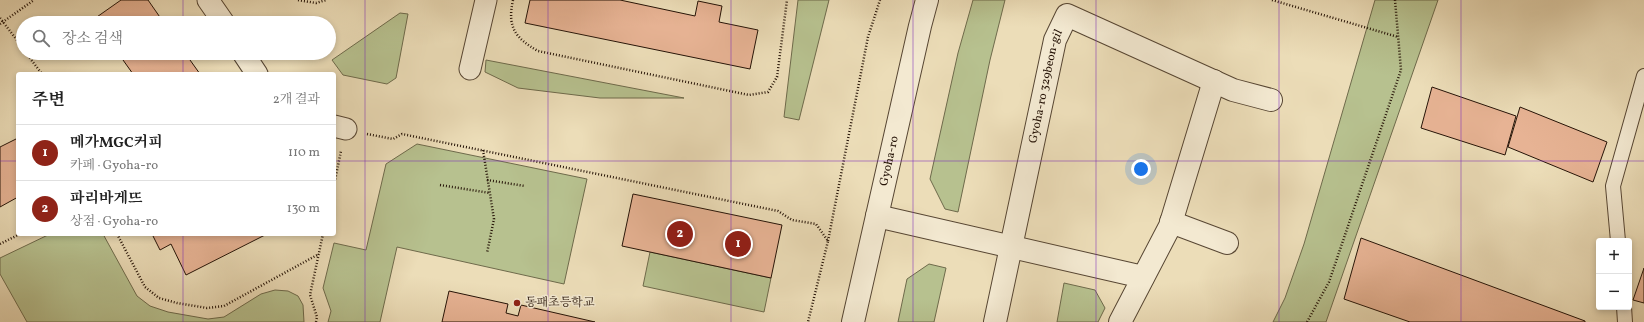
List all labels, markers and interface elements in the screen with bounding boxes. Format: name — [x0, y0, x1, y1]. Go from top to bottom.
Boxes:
search box — [16, 16, 336, 60]
street label: Gyoha-ro 329beon-gil — [1025, 26, 1067, 145]
icon: search — [30, 27, 52, 49]
text: 장소 검색 — [62, 29, 123, 50]
text: 주변 — [32, 89, 65, 112]
text: 2개 결과 — [273, 91, 320, 109]
text: 메가MGC커피 — [70, 133, 163, 154]
street label: Gyoha-ro — [876, 134, 903, 188]
text: 1 — [42, 144, 48, 162]
text: 110 m — [288, 144, 320, 162]
text: 카페 · Gyoha-ro — [70, 157, 158, 175]
your location — [1131, 159, 1151, 179]
text: 파리바게뜨 — [70, 189, 142, 210]
text: 2 — [42, 200, 48, 218]
text: 130 m — [287, 200, 320, 218]
text: 상점 · Gyoha-ro — [70, 213, 158, 231]
pin: 2 — [667, 219, 693, 249]
pin: 1 — [725, 229, 751, 259]
map controls — [1596, 238, 1632, 310]
button: + — [1596, 238, 1632, 274]
button: − — [1596, 274, 1632, 310]
place label: 동패초등학교 — [525, 295, 595, 311]
marker: 동패초등학교 — [512, 298, 522, 308]

